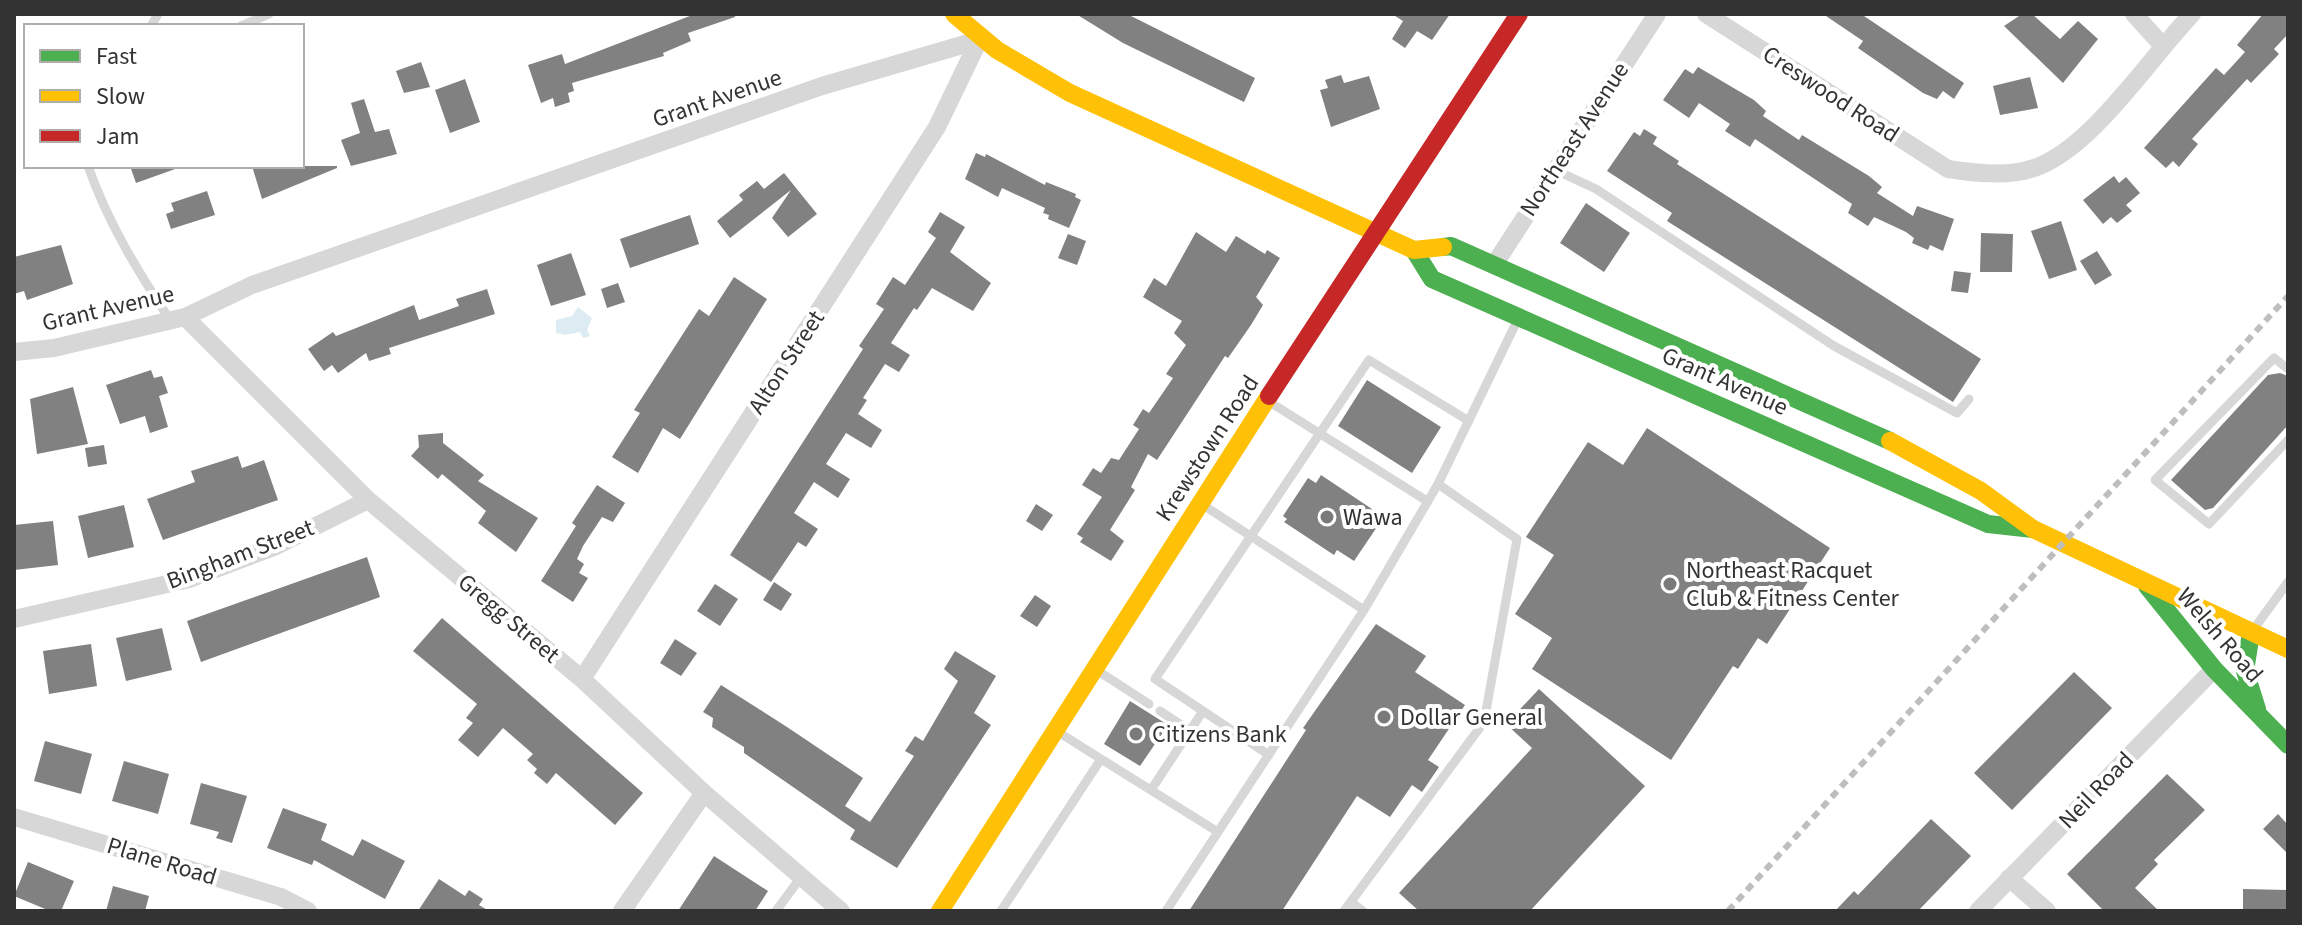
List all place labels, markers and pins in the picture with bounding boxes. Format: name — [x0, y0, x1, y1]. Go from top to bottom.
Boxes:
place label: Wawa — [1343, 500, 1403, 535]
marker: Wawa — [1318, 508, 1336, 526]
place label: Northeast Racquet Club & Fitness Center — [1686, 553, 1900, 616]
marker: Northeast Racquet Club & Fitness Center — [1661, 575, 1679, 593]
place label: Dollar General — [1400, 700, 1543, 735]
marker: Dollar General — [1375, 708, 1393, 726]
place label: Citizens Bank — [1152, 717, 1287, 752]
marker: Citizens Bank — [1127, 725, 1145, 743]

